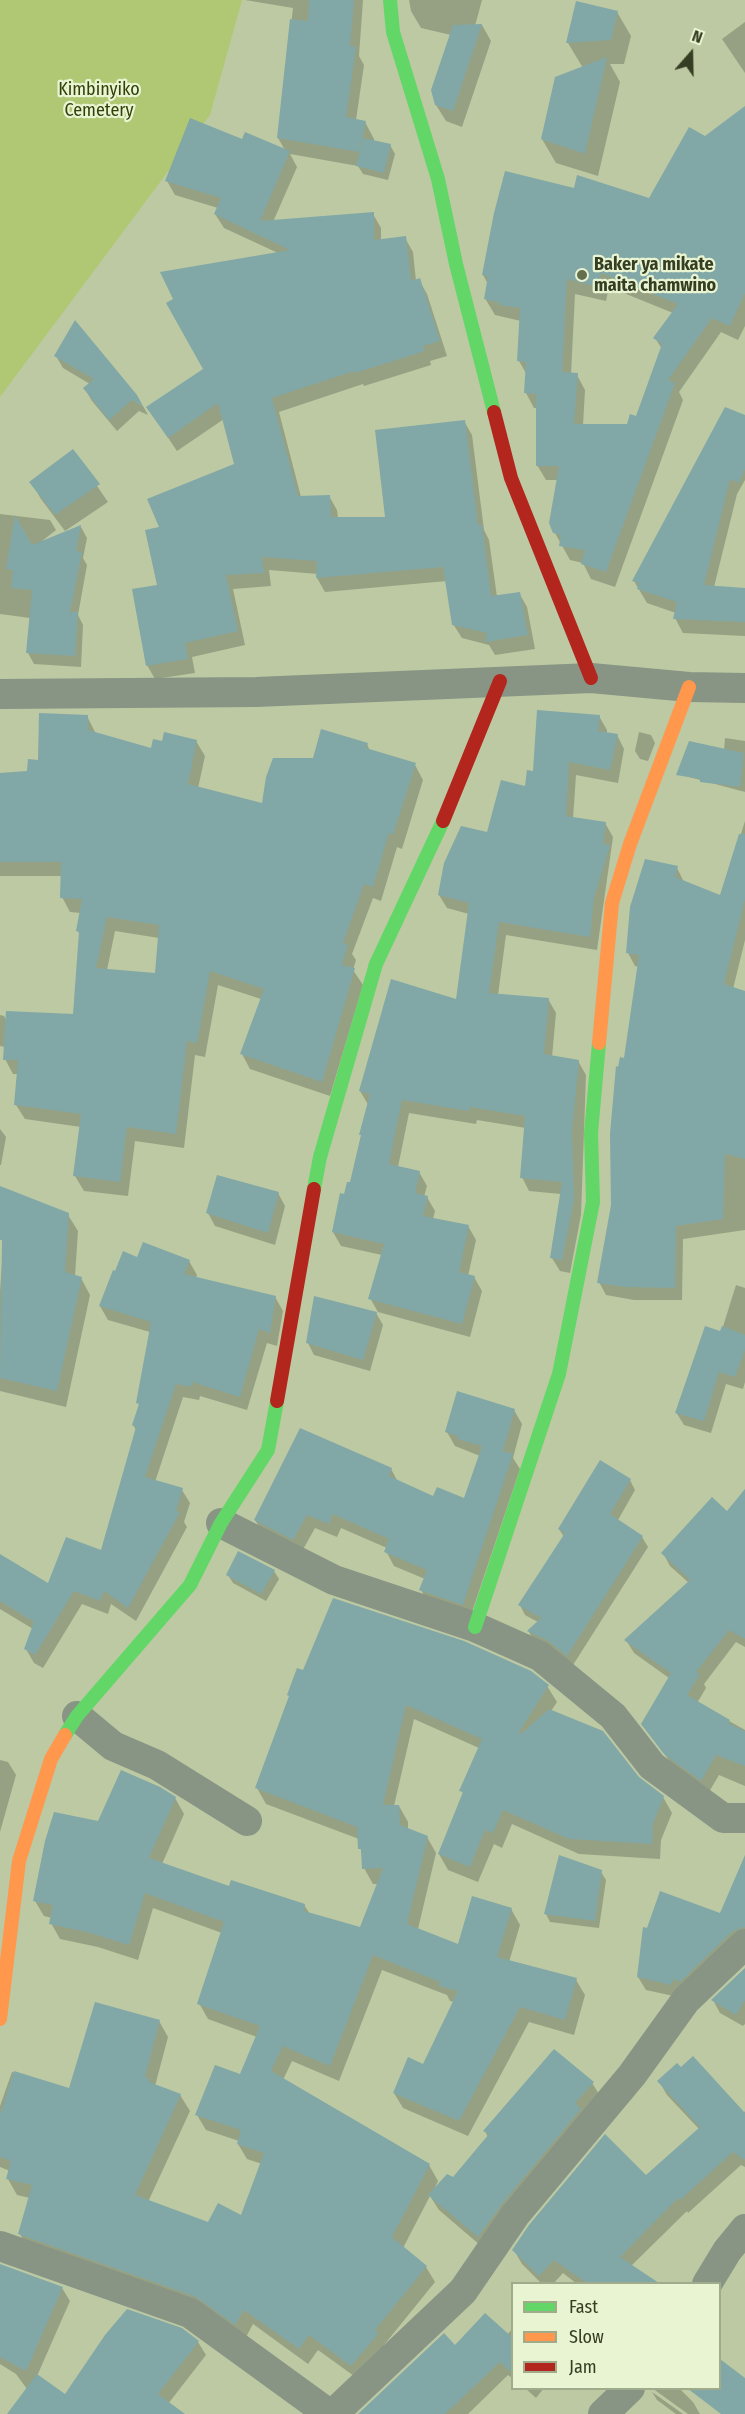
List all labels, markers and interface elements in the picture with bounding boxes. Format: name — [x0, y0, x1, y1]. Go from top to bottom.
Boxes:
north arrow — [661, 24, 721, 84]
text: N — [690, 26, 705, 47]
park label: Kimbinyiko Cemetery — [58, 79, 140, 122]
place label: Baker ya mikate maita chamwino — [594, 254, 716, 296]
marker: Baker ya mikate maita chamwino — [575, 268, 589, 282]
legend — [511, 2282, 721, 2390]
text: Fast — [569, 2296, 598, 2318]
text: Slow — [569, 2326, 604, 2348]
text: Jam — [569, 2356, 597, 2378]

